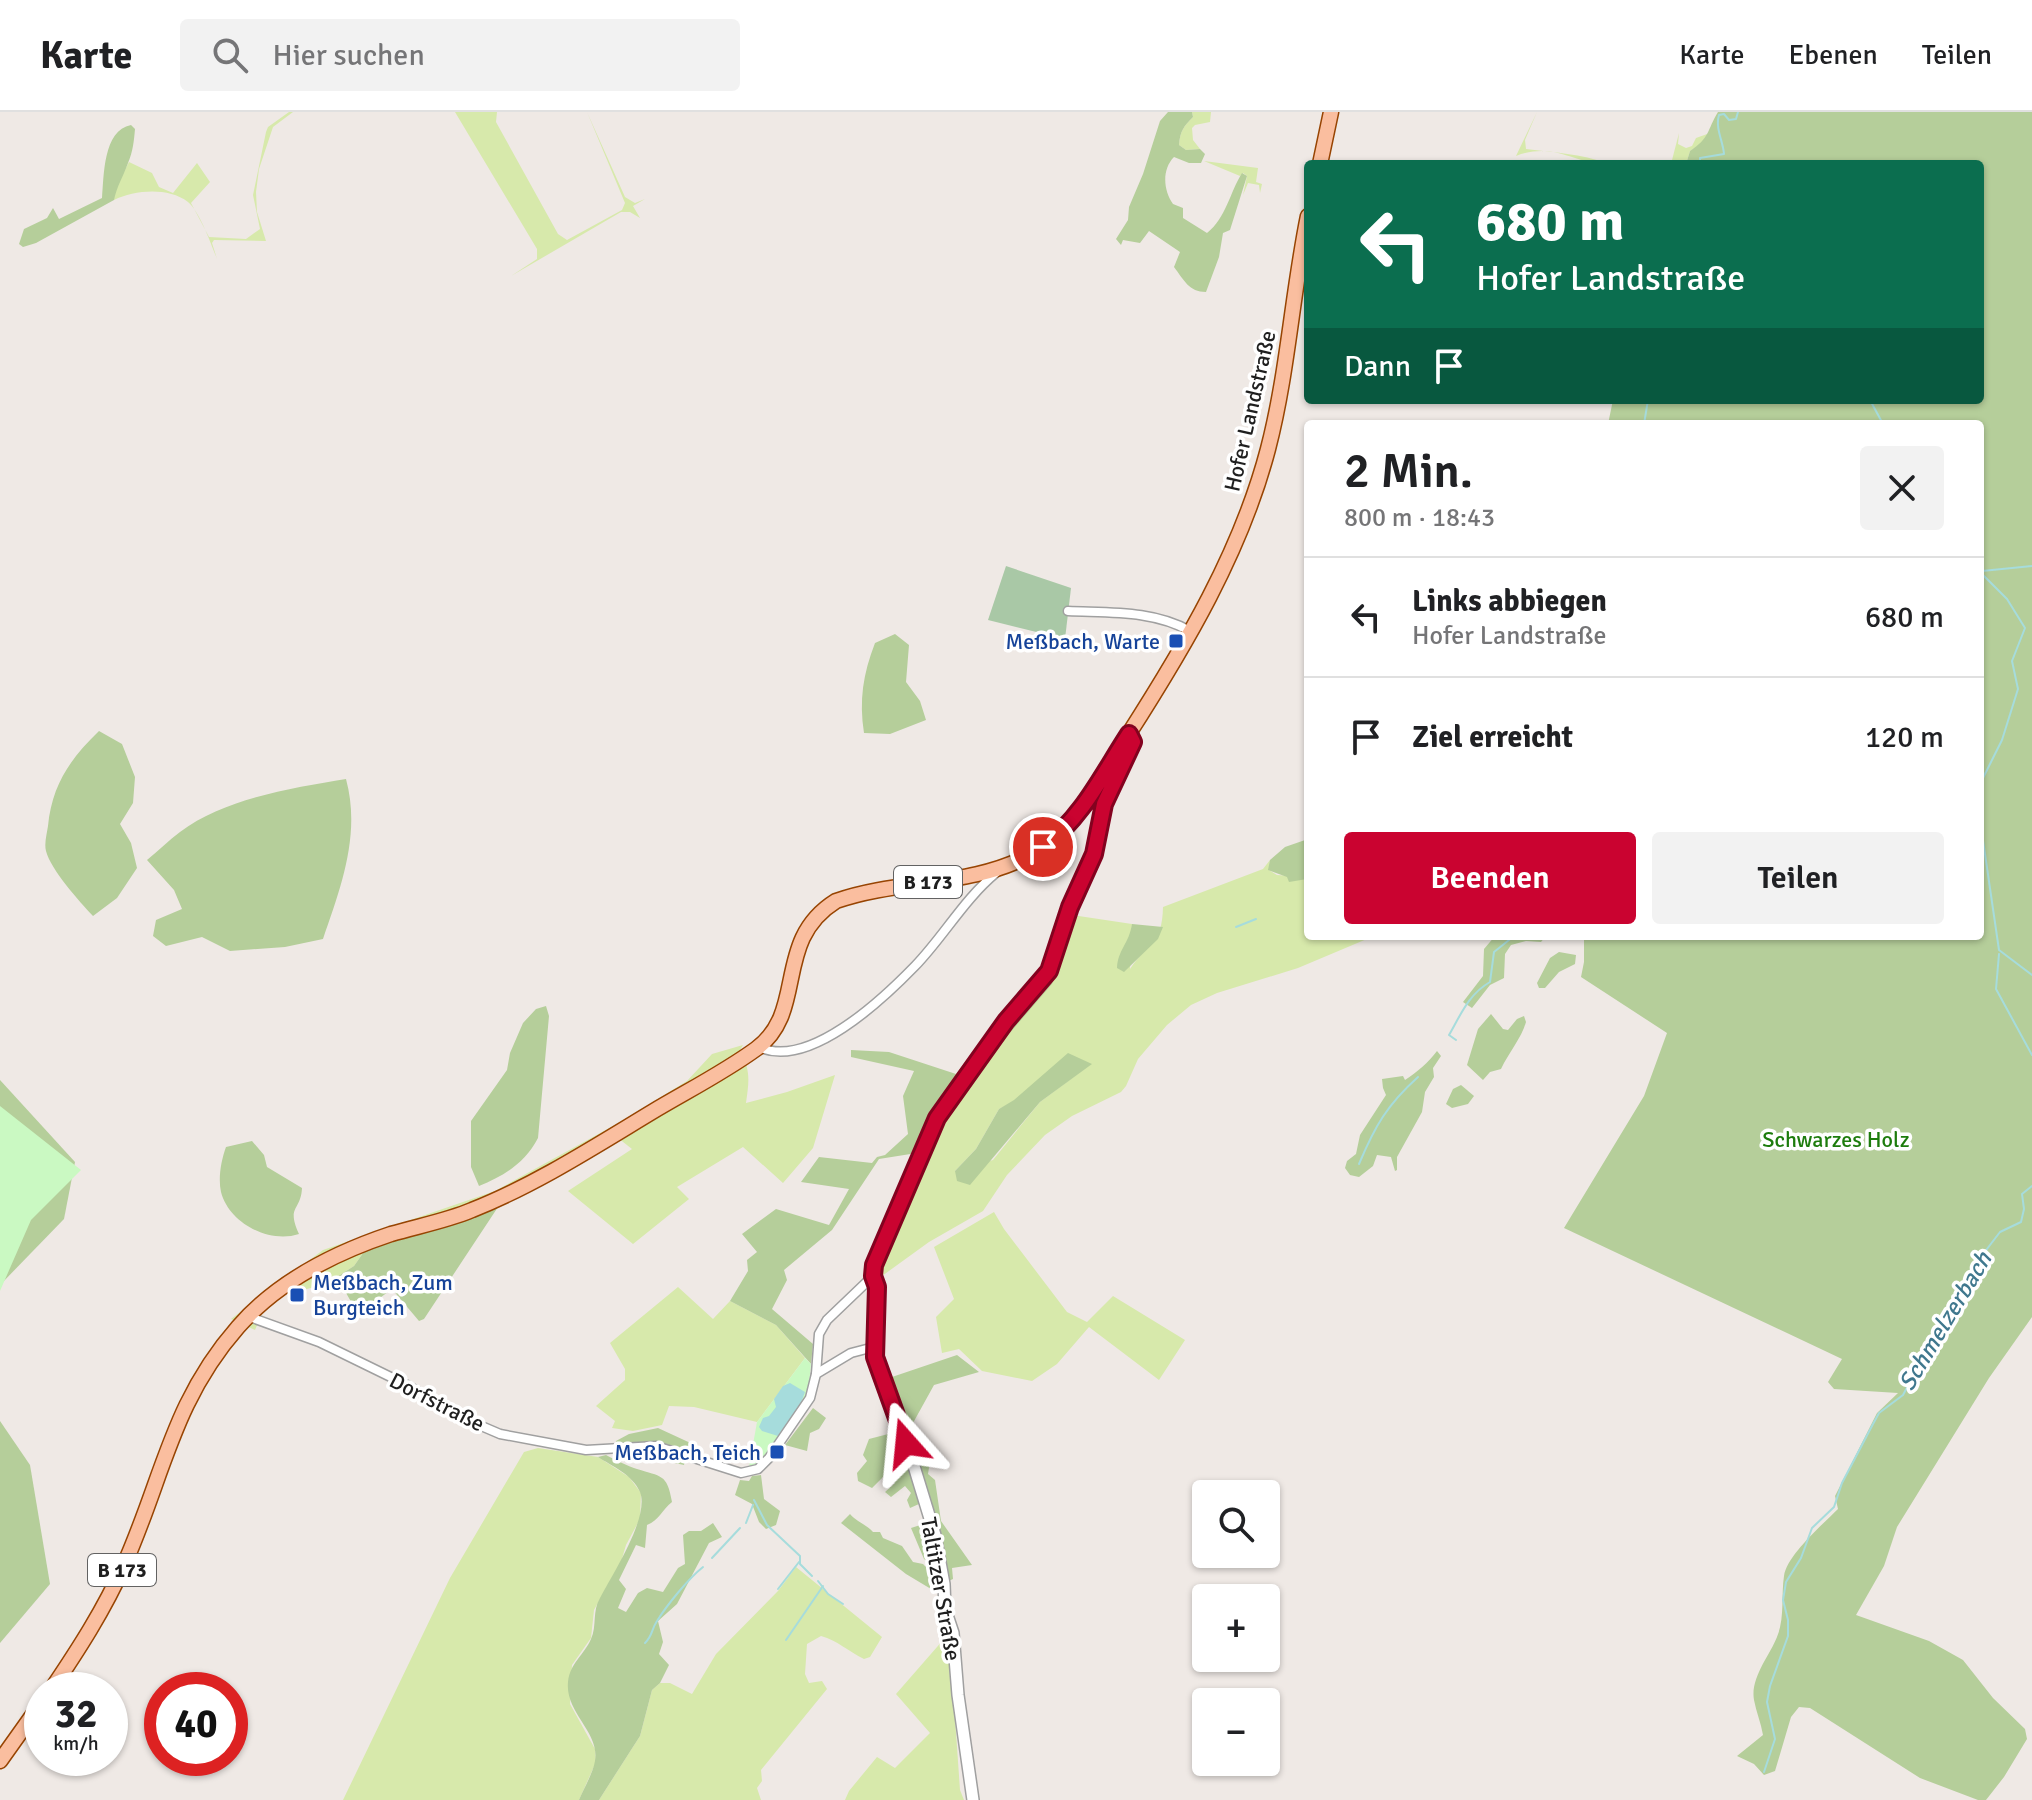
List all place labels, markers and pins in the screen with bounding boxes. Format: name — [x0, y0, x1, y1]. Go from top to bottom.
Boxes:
place label: Meßbach, Warte — [1006, 628, 1160, 655]
marker: Meßbach, Warte — [1167, 632, 1185, 650]
pin — [1009, 813, 1077, 881]
place label: Meßbach, Zum Burgteich — [313, 1269, 453, 1321]
marker: Meßbach, Zum Burgteich — [288, 1286, 306, 1304]
place label: Meßbach, Teich — [614, 1439, 761, 1466]
marker: Meßbach, Teich — [768, 1443, 786, 1461]

